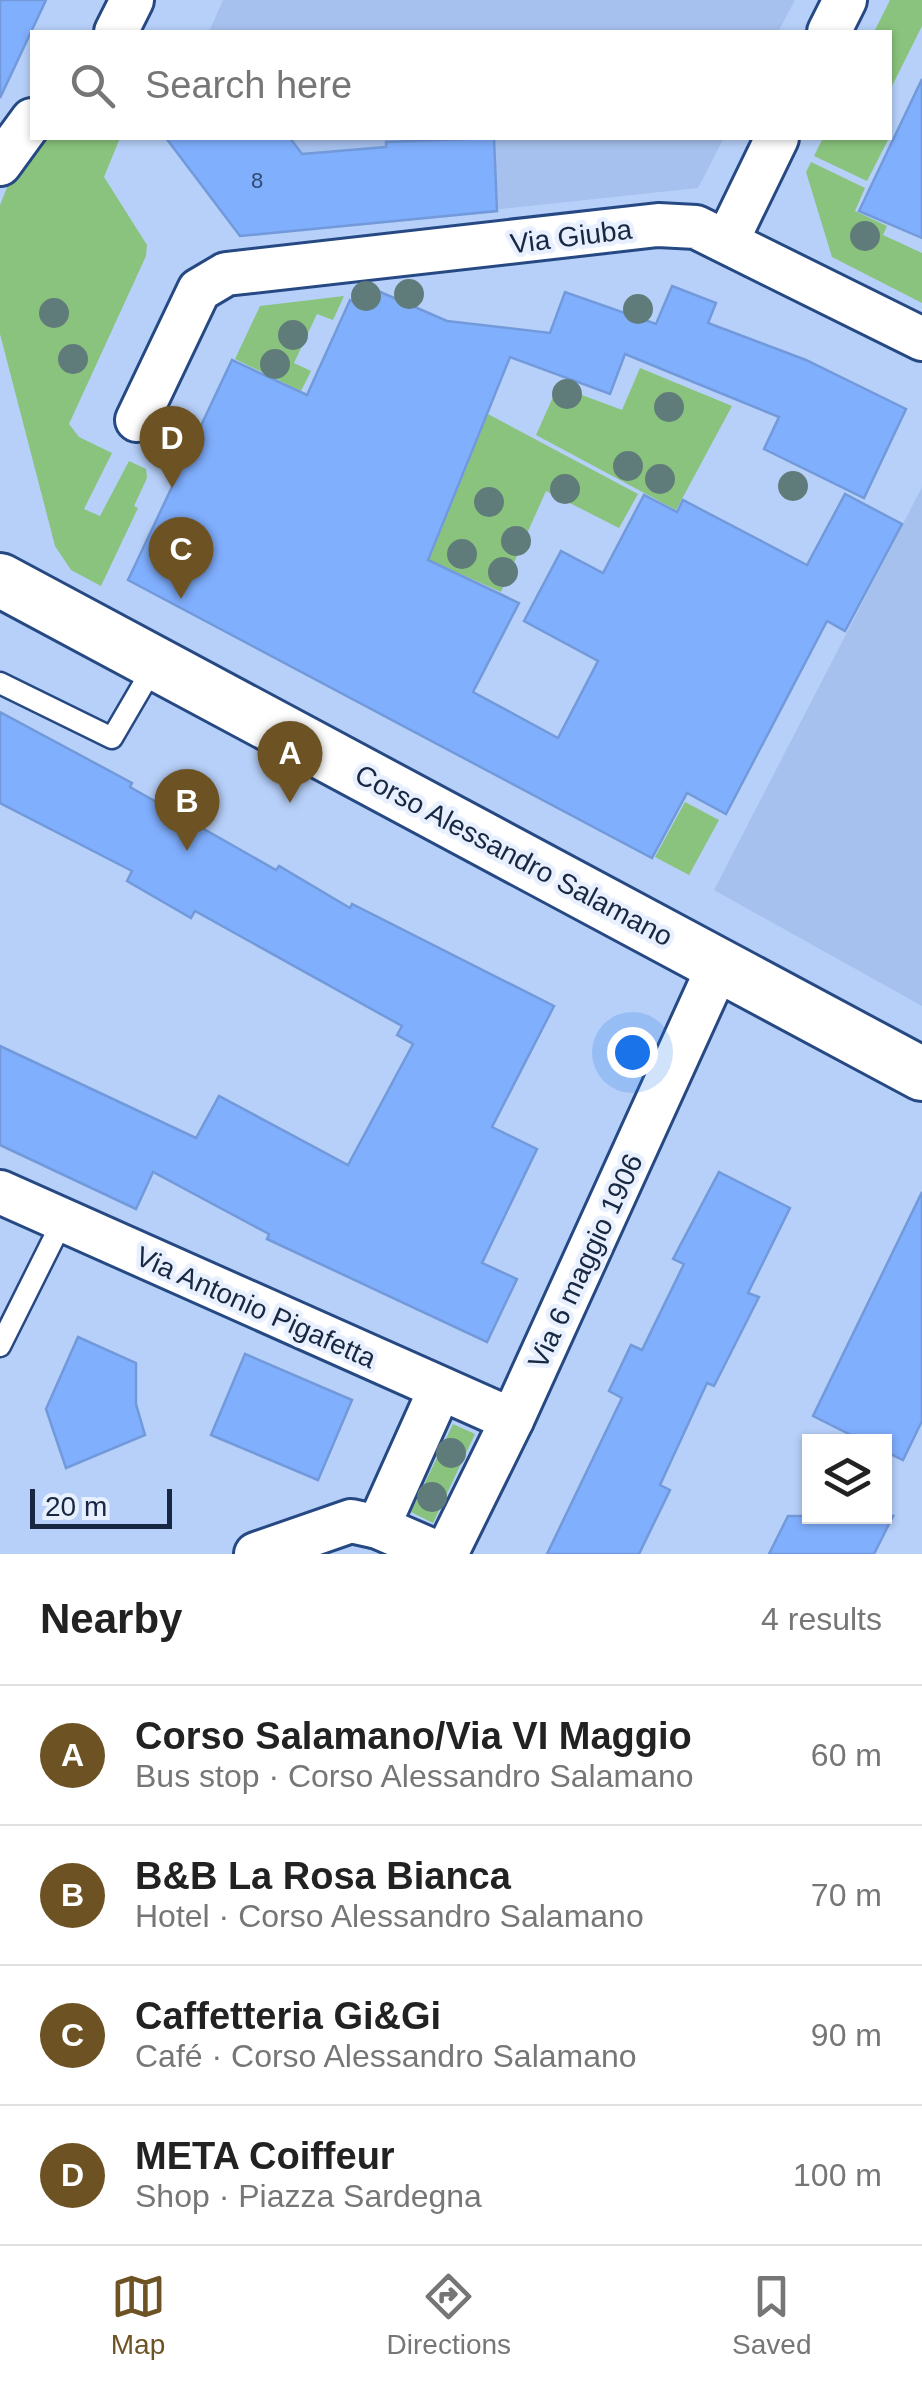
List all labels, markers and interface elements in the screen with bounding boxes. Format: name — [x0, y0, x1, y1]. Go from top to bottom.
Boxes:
search box — [30, 30, 892, 140]
icon: search — [65, 58, 120, 113]
text: Search here — [145, 64, 352, 106]
house number: 8 — [251, 168, 263, 193]
street label: Via Giuba — [508, 214, 634, 259]
pin: D — [140, 406, 204, 488]
pin: C — [148, 516, 214, 599]
pin: A — [258, 720, 322, 803]
street label: Corso Alessandro Salamano — [350, 758, 678, 952]
pin: B — [154, 768, 220, 851]
your location — [607, 1027, 658, 1078]
street label: Via 6 maggio 1906 — [522, 1149, 649, 1373]
street label: Via Antonio Pigafetta — [131, 1241, 381, 1375]
map controls — [802, 1434, 892, 1524]
button: layers — [802, 1434, 892, 1524]
scale bar — [30, 1484, 172, 1528]
text: 20 m — [45, 1491, 107, 1522]
text: Nearby — [40, 1595, 182, 1642]
text: 4 results — [761, 1601, 882, 1637]
text: Corso Salamano/Via VI Maggio — [135, 1715, 692, 1757]
text: A — [61, 1737, 84, 1773]
text: 60 m — [811, 1737, 882, 1773]
text: Bus stop · Corso Alessandro Salamano — [135, 1758, 694, 1794]
text: B&B La Rosa Bianca — [135, 1855, 511, 1897]
text: B — [61, 1877, 84, 1913]
text: 70 m — [811, 1877, 882, 1913]
text: Hotel · Corso Alessandro Salamano — [135, 1898, 644, 1934]
text: Caffetteria Gi&Gi — [135, 1995, 441, 2037]
text: C — [61, 2017, 84, 2053]
text: 90 m — [811, 2017, 882, 2053]
text: Café · Corso Alessandro Salamano — [135, 2038, 637, 2074]
text: META Coiffeur — [135, 2135, 395, 2177]
text: D — [61, 2157, 84, 2193]
text: 100 m — [793, 2157, 882, 2193]
text: Shop · Piazza Sardegna — [135, 2178, 482, 2214]
tab: Map — [111, 2269, 166, 2361]
tab: Directions — [387, 2269, 511, 2361]
tab: Saved — [732, 2269, 811, 2361]

